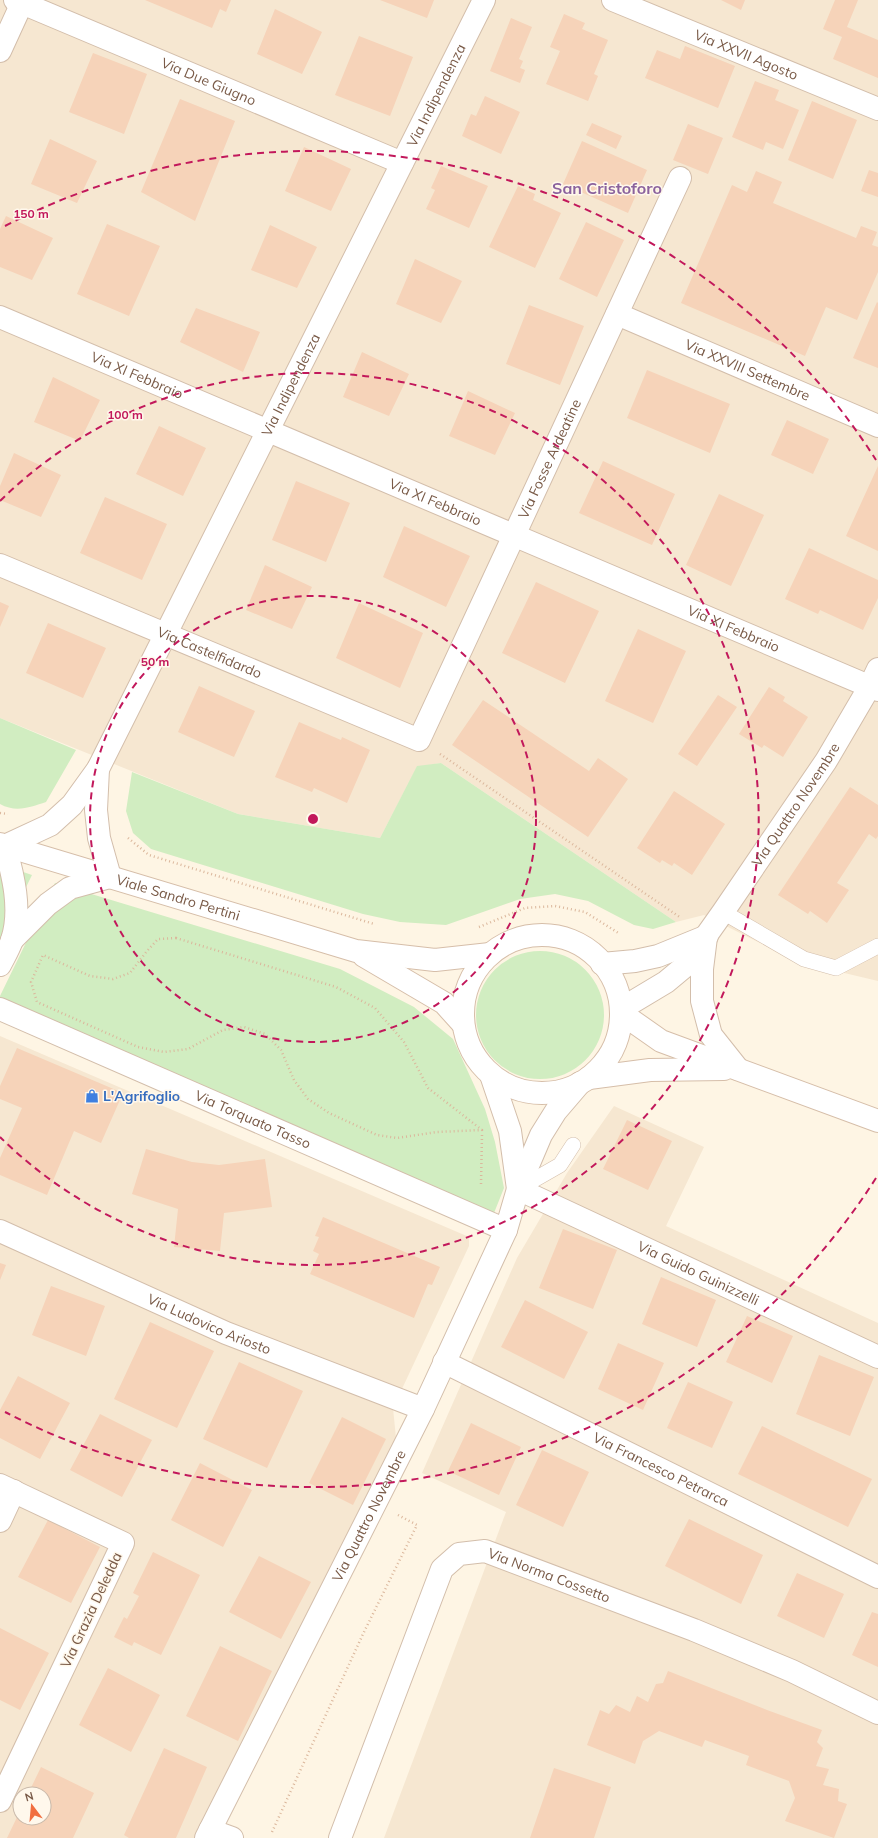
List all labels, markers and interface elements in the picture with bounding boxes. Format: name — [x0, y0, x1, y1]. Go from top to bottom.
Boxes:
street label: Via XXVII Agosto — [692, 25, 801, 84]
street label: Via Indipendenza — [403, 41, 470, 150]
street label: Via Due Giugno — [158, 54, 259, 109]
district label: San Cristoforo — [552, 178, 662, 198]
text: 150 m — [13, 206, 49, 221]
street label: Via Indipendenza — [257, 330, 324, 439]
street label: Via XXVIII Settembre — [682, 335, 813, 405]
street label: Via XI Febbraio — [88, 348, 186, 403]
street label: Via Fosse Ardeatine — [514, 396, 585, 522]
text: 100 m — [107, 407, 143, 422]
street label: Via XI Febbraio — [387, 474, 484, 529]
street label: Via XI Febbraio — [685, 601, 782, 656]
street label: Via Castelfidardo — [154, 623, 265, 682]
text: 50 m — [141, 654, 169, 669]
street label: Via Quattro Novembre — [748, 740, 844, 870]
centre of rings — [306, 812, 320, 826]
street label: Viale Sandro Pertini — [114, 870, 242, 925]
street label: Via Torquato Tasso — [192, 1086, 314, 1153]
place label: L'Agrifoglio — [103, 1087, 180, 1105]
shop icon: L'Agrifoglio — [84, 1088, 100, 1104]
street label: Via Guido Guinizzelli — [635, 1237, 762, 1309]
street label: Via Ludovico Ariosto — [145, 1290, 273, 1358]
street label: Via Francesco Petrarca — [590, 1428, 732, 1511]
street label: Via Quattro Novembre — [328, 1447, 410, 1585]
street label: Via Norma Cossetto — [485, 1544, 613, 1606]
street label: Via Grazia Deledda — [56, 1549, 126, 1671]
north arrow — [12, 1786, 52, 1826]
text: N — [23, 1789, 35, 1804]

